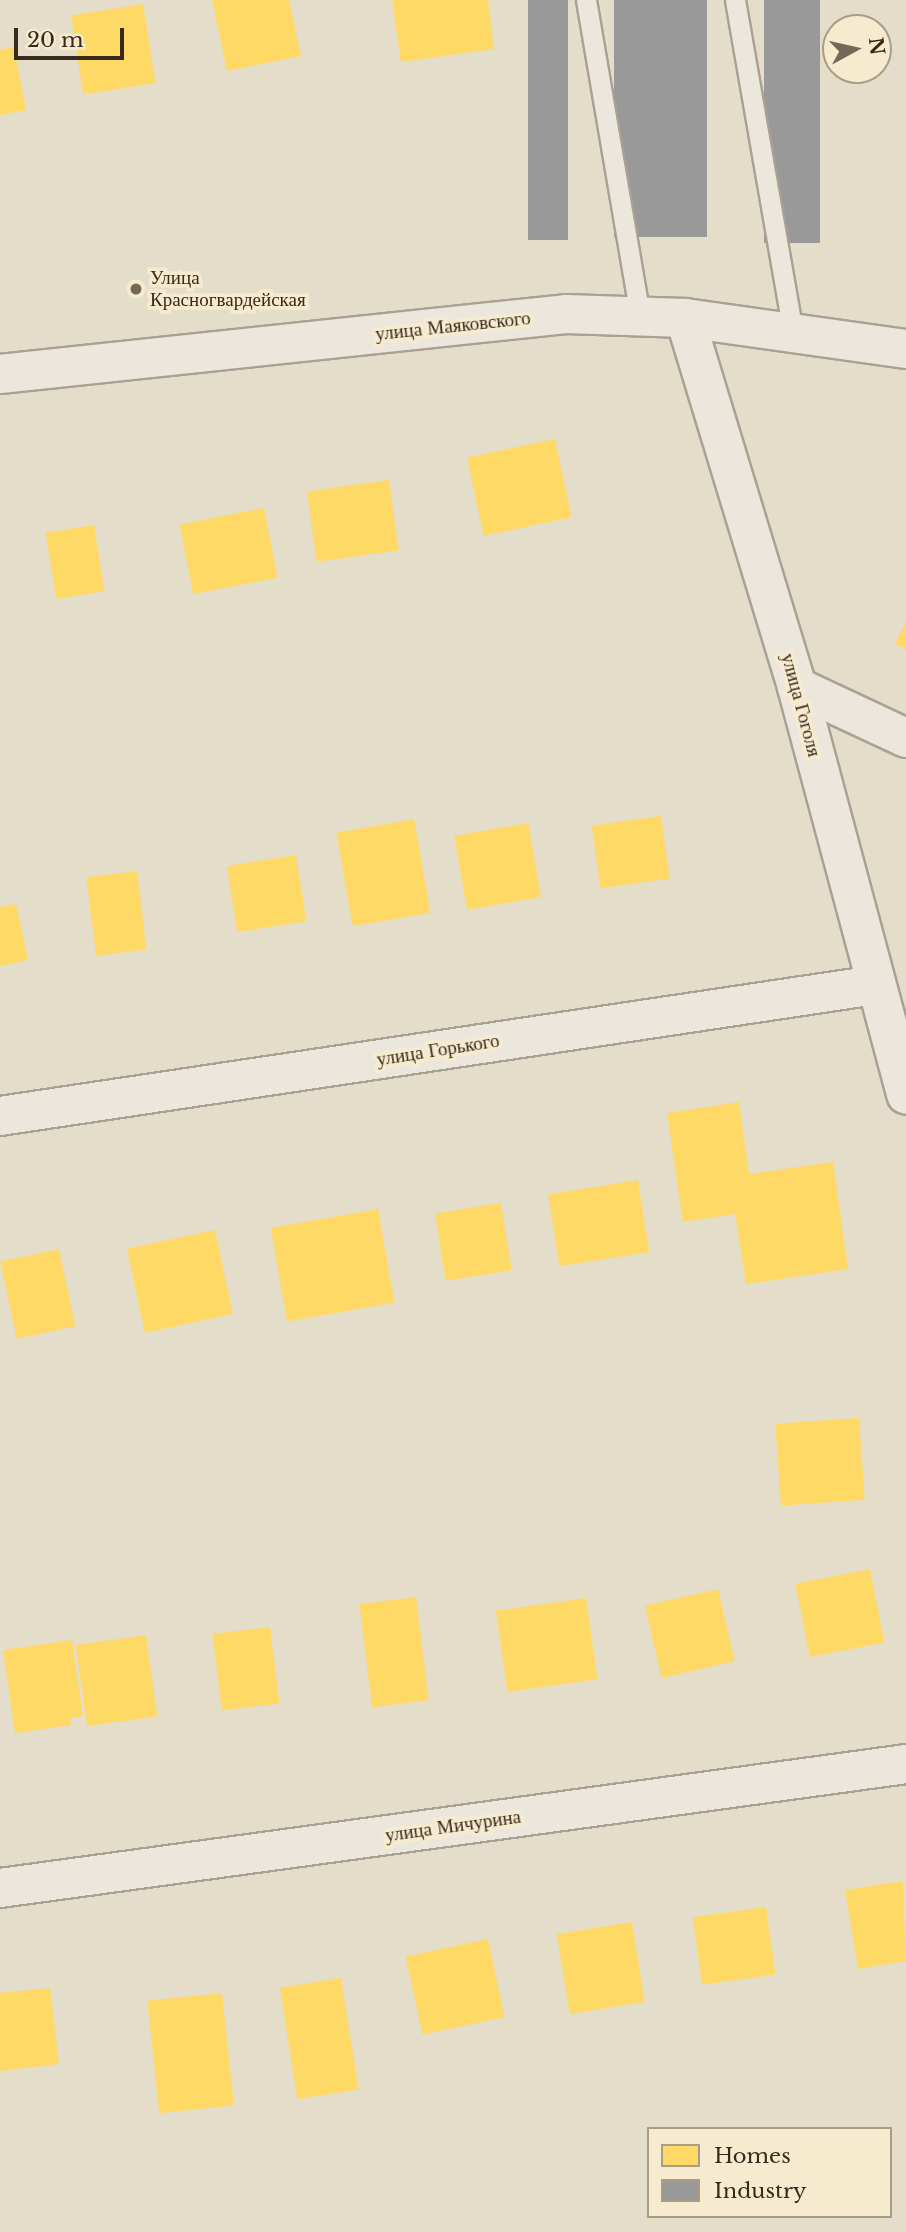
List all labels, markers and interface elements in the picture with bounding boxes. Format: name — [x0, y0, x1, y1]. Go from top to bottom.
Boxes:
scale bar — [18, 14, 128, 58]
north arrow — [822, 14, 892, 84]
text: 20 m — [27, 27, 84, 53]
text: N — [864, 36, 889, 57]
place label: Улица Красногвардейская — [150, 267, 306, 311]
marker: Улица Красногвардейская — [128, 281, 144, 297]
street label: улица Маяковского — [374, 307, 532, 345]
street label: улица Гоголя — [776, 651, 826, 759]
street label: улица Горького — [375, 1029, 501, 1071]
street label: улица Мичурина — [384, 1805, 522, 1847]
legend — [647, 2127, 892, 2218]
text: Homes — [714, 2143, 791, 2169]
text: Industry — [714, 2178, 806, 2204]

